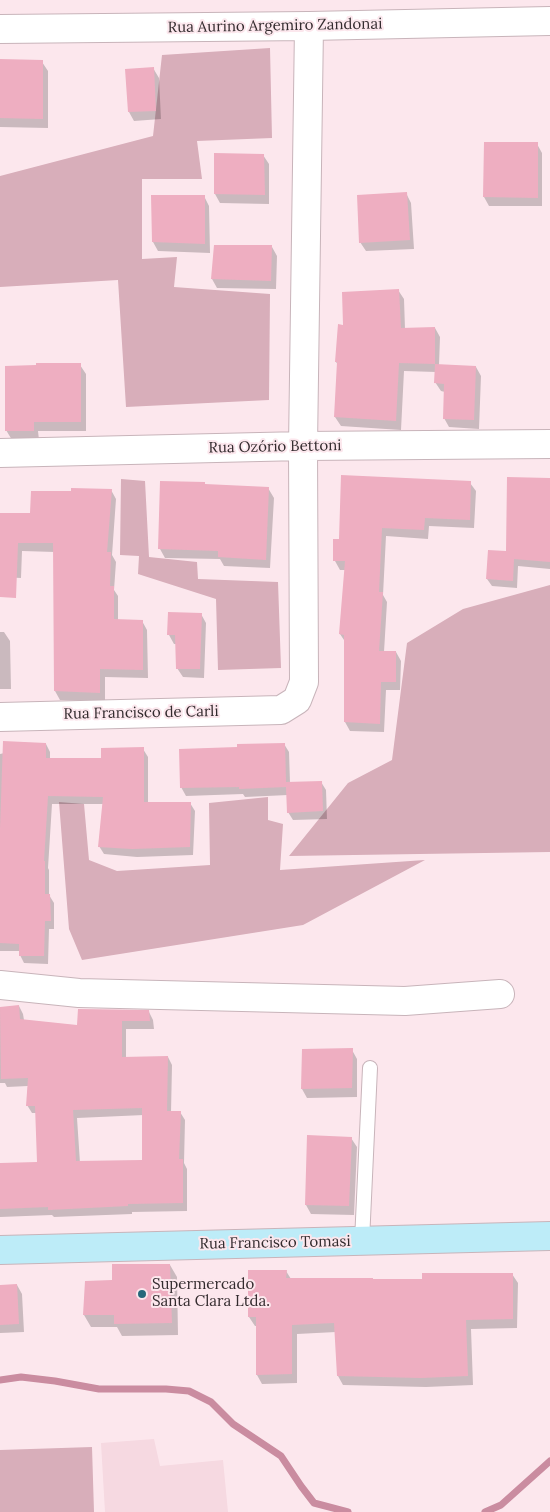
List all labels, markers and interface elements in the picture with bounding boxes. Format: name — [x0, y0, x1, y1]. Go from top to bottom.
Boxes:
street label: Rua Aurino Argemiro Zandonai — [168, 15, 382, 37]
street label: Rua Ozório Bettoni — [208, 437, 342, 457]
street label: Rua Francisco de Carli — [63, 703, 219, 723]
street label: Rua Francisco Tomasi — [199, 1233, 351, 1253]
place label: Supermercado Santa Clara Ltda. — [152, 1276, 270, 1311]
marker: Supermercado Santa Clara Ltda. — [136, 1288, 148, 1300]

